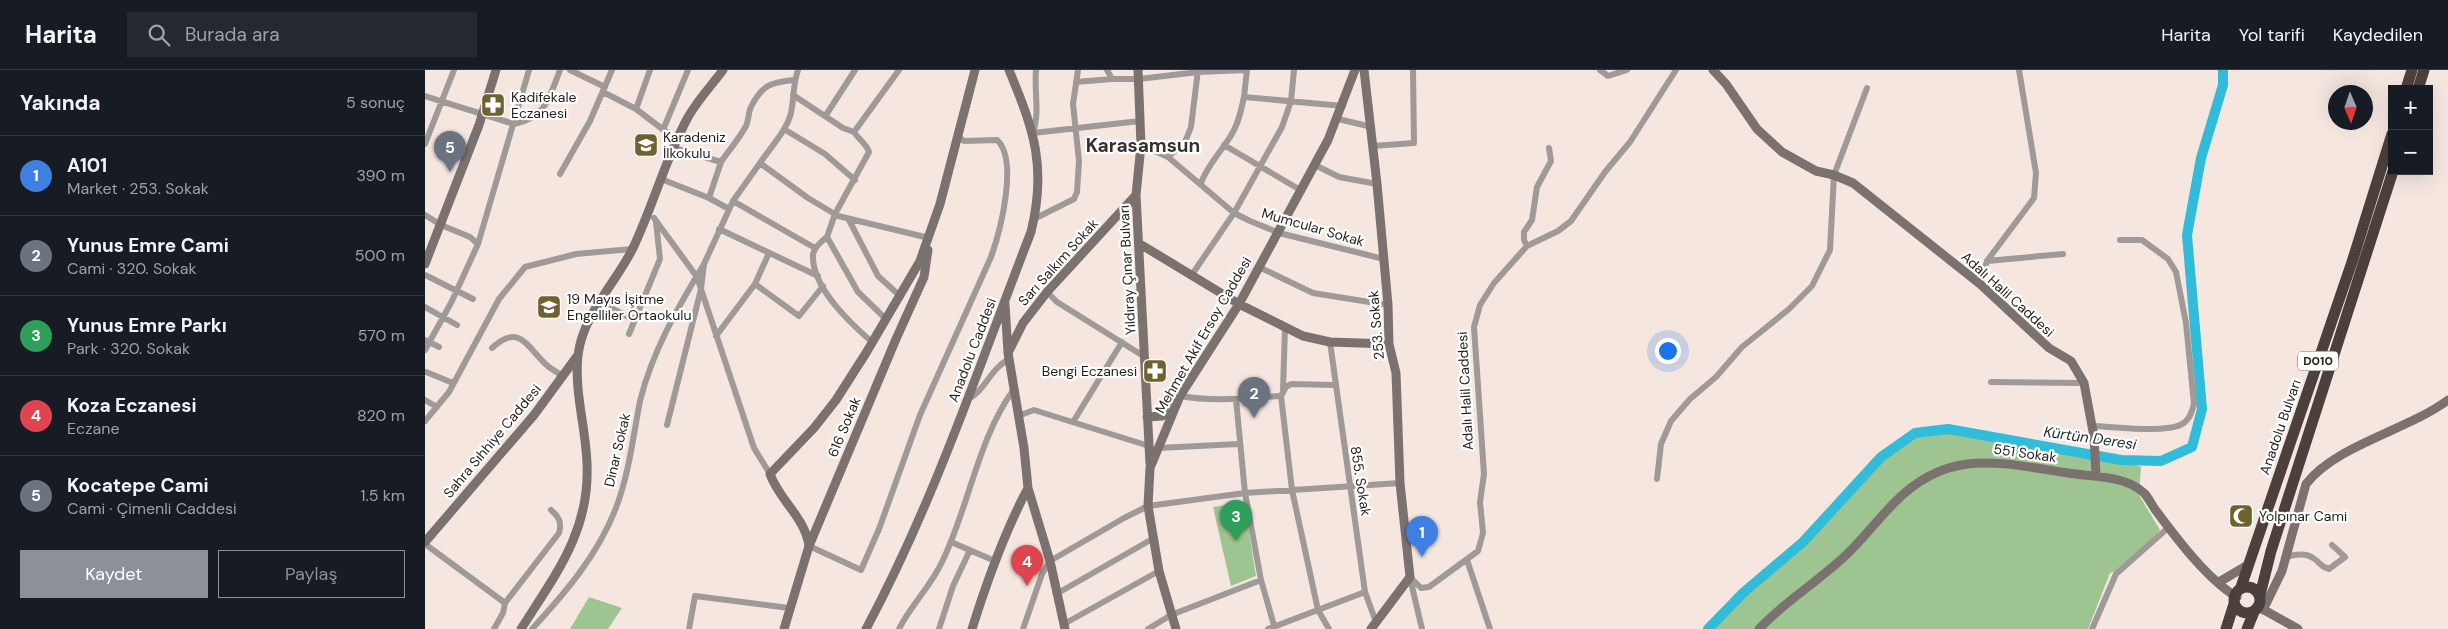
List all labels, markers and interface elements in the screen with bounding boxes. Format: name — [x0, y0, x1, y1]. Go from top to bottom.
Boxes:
search box — [127, 12, 477, 57]
text: Harita — [25, 19, 97, 50]
icon: search — [145, 21, 173, 49]
text: Burada ara — [185, 22, 280, 47]
text: Harita — [2161, 23, 2211, 47]
text: Yol tarifi — [2239, 23, 2305, 47]
text: Kaydedilen — [2333, 23, 2423, 47]
north arrow — [2328, 85, 2373, 130]
map controls — [2388, 85, 2433, 175]
button: + — [2388, 85, 2433, 130]
place label: Kadifekale Eczanesi — [511, 88, 577, 122]
text: Yakında — [20, 89, 101, 117]
text: 5 sonuç — [346, 92, 405, 113]
pharmacy icon: Kadifekale Eczanesi — [480, 92, 506, 118]
place label: Karadeniz İlkokulu — [663, 128, 726, 162]
button: − — [2388, 130, 2433, 175]
pin: 5 — [434, 131, 466, 172]
school or university icon: Karadeniz İlkokulu — [633, 132, 659, 158]
district label: Karasamsun — [1086, 133, 1200, 158]
text: A101 — [67, 153, 107, 178]
text: 1 — [33, 165, 39, 186]
text: 390 m — [357, 165, 405, 186]
text: Market · 253. Sokak — [67, 178, 209, 199]
street label: Mumcular Sokak — [1260, 204, 1366, 250]
street label: Yıldıray Çınar Bulvarı — [1115, 205, 1139, 335]
street label: Sarı Salkım Sokak — [1014, 215, 1102, 309]
text: Yunus Emre Cami — [67, 233, 229, 258]
text: 2 — [31, 245, 41, 266]
text: 500 m — [355, 245, 405, 266]
street label: Adalı Halil Caddesi — [1958, 248, 2058, 340]
street label: Mehmet Akif Ersoy Caddesi — [1151, 253, 1255, 417]
text: Cami · 320. Sokak — [67, 258, 196, 279]
place label: 19 Mayıs İşitme Engelliler Ortaokulu — [567, 290, 691, 324]
street label: 253. Sokak — [1364, 290, 1388, 360]
school or university icon: 19 Mayıs İşitme Engelliler Ortaokulu — [536, 294, 562, 320]
street label: Anadolu Caddesi — [944, 295, 1000, 405]
text: Yunus Emre Parkı — [67, 313, 227, 338]
text: 3 — [31, 325, 41, 346]
text: 570 m — [358, 325, 405, 346]
street label: Adalı Halil Caddesi — [1453, 331, 1477, 451]
text: Park · 320. Sokak — [67, 338, 190, 359]
your location — [1655, 338, 1681, 364]
road number: D010 — [2298, 352, 2338, 370]
pharmacy icon: Bengi Eczanesi — [1142, 358, 1168, 384]
place label: Bengi Eczanesi — [1042, 362, 1137, 380]
pin: 2 — [1238, 377, 1270, 418]
street label: Anadolu Bulvarı — [2255, 377, 2305, 477]
street label: Sahra Sıhhiye Caddesi — [439, 380, 545, 502]
text: Koza Eczanesi — [67, 393, 197, 418]
street label: 616 Sokak — [823, 394, 865, 460]
text: 4 — [31, 405, 41, 426]
text: 820 m — [357, 405, 405, 426]
street label: Dinar Sokak — [600, 411, 634, 489]
text: Eczane — [67, 418, 120, 439]
water label: Kürtün Deresi — [2042, 422, 2138, 455]
street label: 551 Sokak — [1992, 440, 2058, 466]
street label: 855. Sokak — [1347, 445, 1375, 517]
text: Kocatepe Cami — [67, 473, 209, 498]
text: 5 — [31, 485, 41, 506]
text: 1.5 km — [361, 485, 405, 506]
text: Cami · Çimenli Caddesi — [67, 498, 237, 519]
pin: 3 — [1220, 500, 1252, 541]
mosque icon: Yolpınar Cami — [2228, 503, 2254, 529]
place label: Yolpınar Cami — [2259, 507, 2347, 525]
pin: 1 — [1406, 516, 1438, 557]
pin: 4 — [1011, 545, 1043, 586]
button: Kaydet — [20, 550, 208, 598]
button: Paylaş — [218, 550, 405, 598]

